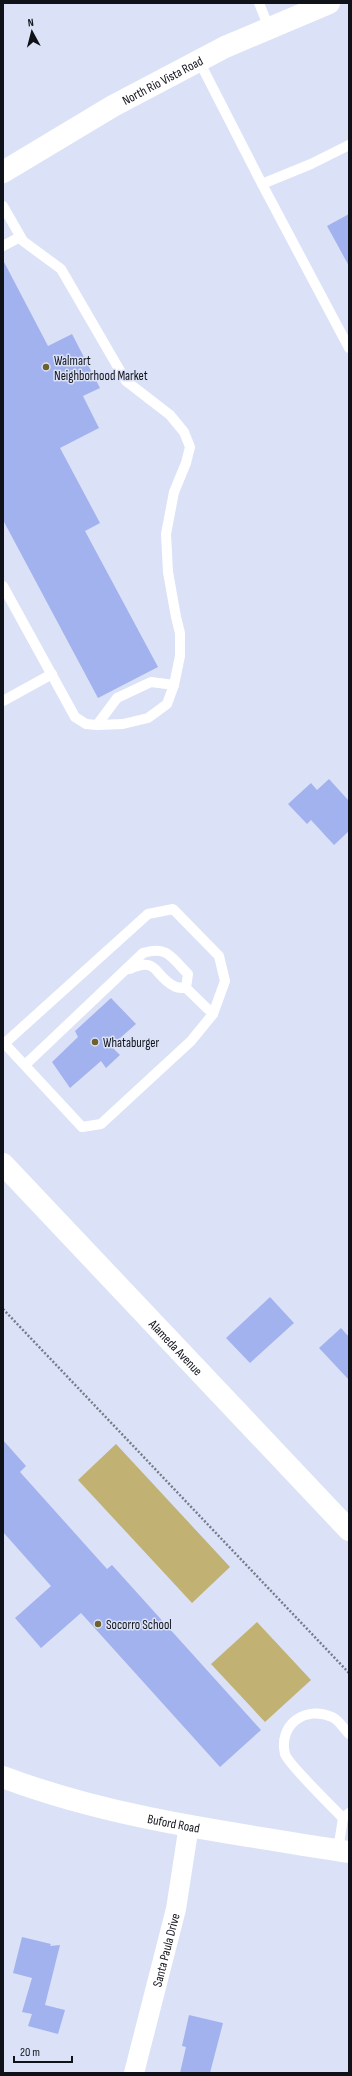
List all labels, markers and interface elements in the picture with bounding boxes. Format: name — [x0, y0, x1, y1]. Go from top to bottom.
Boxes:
north arrow — [12, 12, 52, 52]
text: N — [27, 16, 35, 29]
street label: North Rio Vista Road — [120, 53, 206, 109]
place label: Walmart Neighborhood Market — [54, 353, 148, 384]
marker: Walmart Neighborhood Market — [41, 362, 51, 372]
place label: Whataburger — [103, 1035, 160, 1051]
marker: Whataburger — [90, 1037, 100, 1047]
street label: Alameda Avenue — [144, 1316, 206, 1379]
place label: Socorro School — [106, 1617, 172, 1633]
marker: Socorro School — [93, 1619, 103, 1629]
street label: Buford Road — [146, 1811, 201, 1837]
street label: Santa Paula Drive — [149, 1912, 184, 1989]
scale bar — [14, 2038, 72, 2064]
text: 20 m — [20, 2045, 40, 2060]

